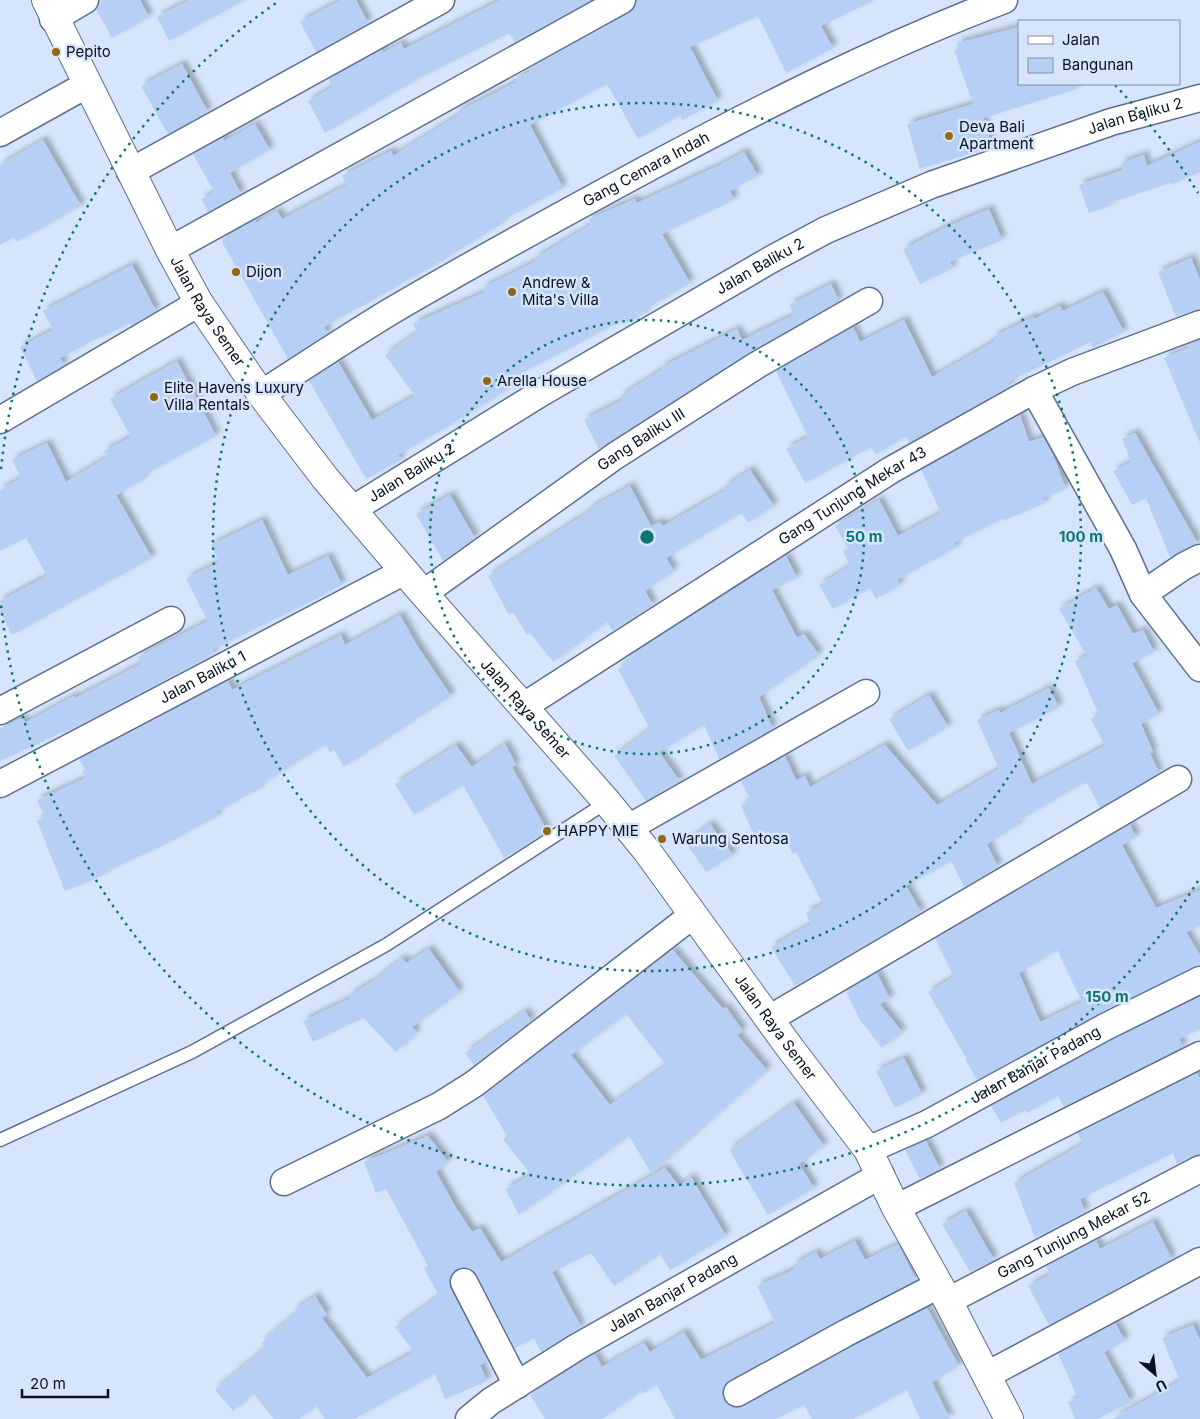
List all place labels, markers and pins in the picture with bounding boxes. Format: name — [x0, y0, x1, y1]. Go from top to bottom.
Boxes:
place label: Pepito — [66, 42, 111, 61]
marker: Pepito — [50, 46, 62, 58]
place label: Deva Bali Apartment — [959, 117, 1034, 153]
marker: Deva Bali Apartment — [943, 130, 955, 142]
place label: Dijon — [246, 262, 282, 281]
marker: Dijon — [230, 266, 242, 278]
place label: Andrew & Mita's Villa — [522, 273, 599, 309]
marker: Andrew & Mita's Villa — [506, 286, 518, 298]
place label: Arella House — [497, 371, 587, 390]
marker: Arella House — [481, 375, 493, 387]
place label: Elite Havens Luxury Villa Rentals — [164, 378, 305, 414]
marker: Elite Havens Luxury Villa Rentals — [148, 391, 160, 403]
centre of rings — [638, 528, 656, 546]
place label: HAPPY MIE — [557, 821, 639, 840]
marker: HAPPY MIE — [541, 825, 553, 837]
place label: Warung Sentosa — [672, 829, 789, 848]
marker: Warung Sentosa — [656, 833, 668, 845]

